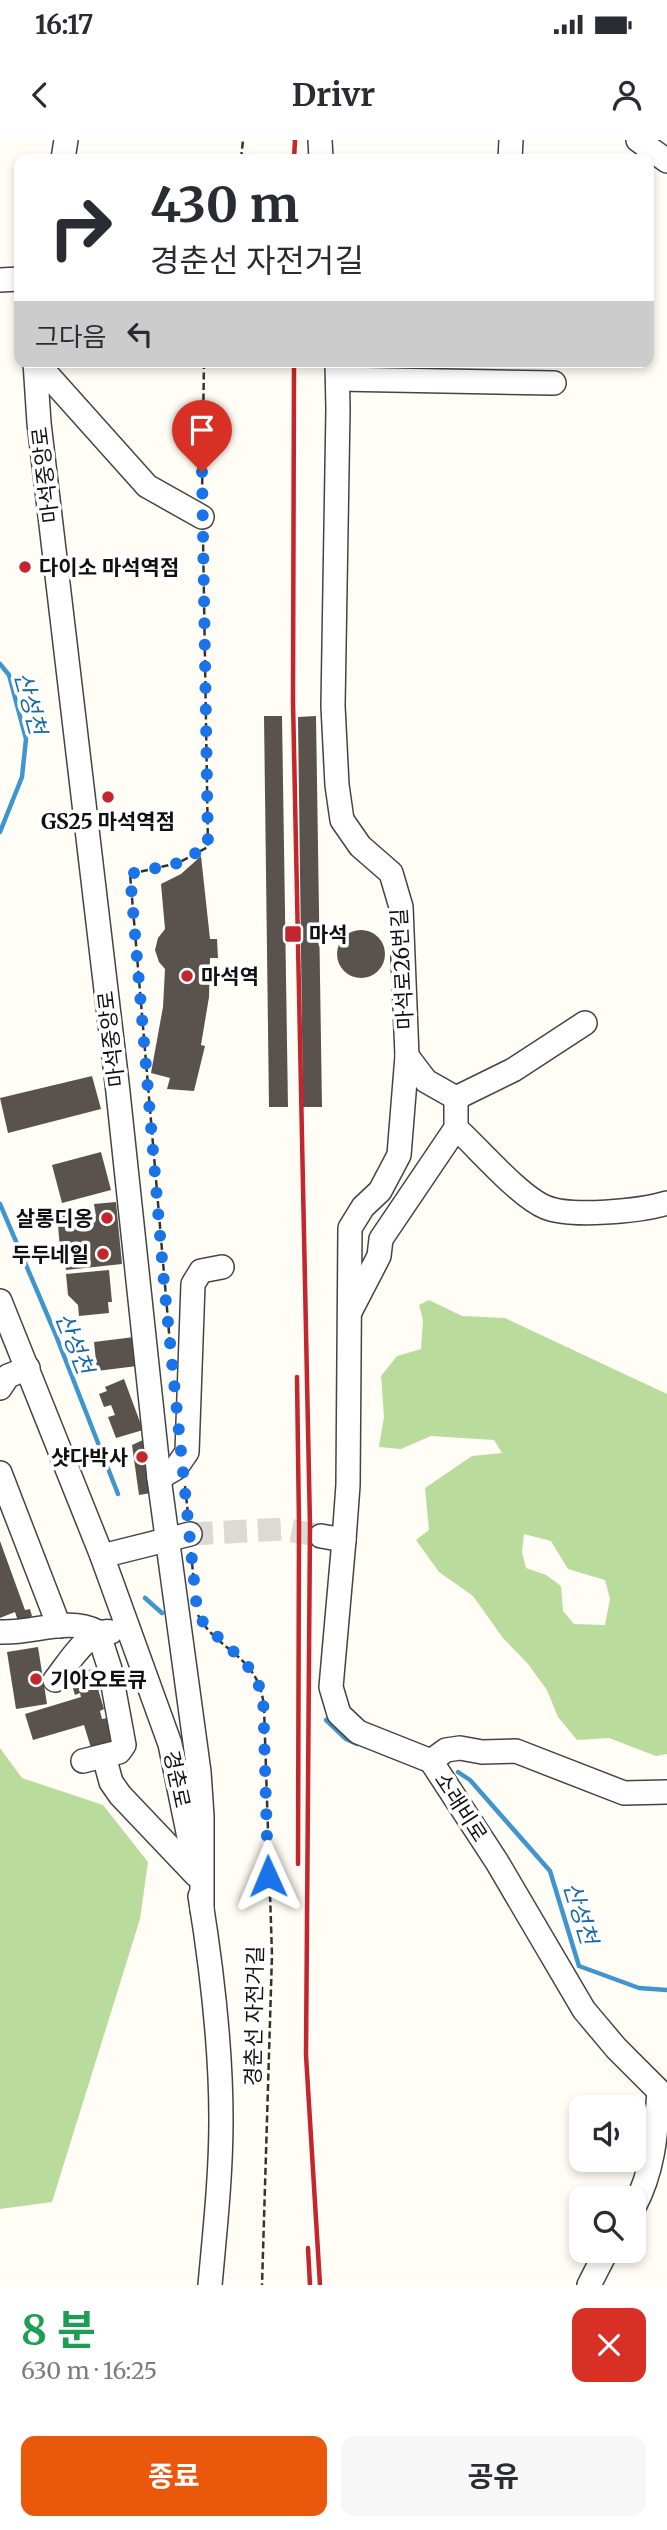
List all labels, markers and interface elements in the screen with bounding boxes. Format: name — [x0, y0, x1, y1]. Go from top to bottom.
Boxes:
text: 16:17 — [35, 8, 93, 41]
text: Drivr — [292, 75, 375, 115]
icon: back — [21, 76, 59, 114]
icon: person — [608, 76, 646, 114]
text: 430 m — [150, 174, 299, 235]
icon: right — [35, 182, 126, 273]
text: 경춘선 자전거길 — [150, 241, 364, 281]
icon: left — [121, 315, 159, 353]
text: 그다음 — [35, 320, 107, 353]
pin — [172, 400, 232, 472]
icon: arrive — [183, 411, 221, 449]
street label: 마석중앙로 — [26, 425, 64, 525]
place label: 다이소 마석역점 — [39, 554, 179, 581]
marker: 다이소 마석역점 — [17, 559, 33, 575]
water label: 산성천 — [9, 669, 54, 740]
marker: GS25 마석역점 — [100, 789, 116, 805]
place label: GS25 마석역점 — [41, 808, 175, 835]
street label: 마석로26번길 — [385, 908, 419, 1030]
place label: 마석 — [309, 921, 348, 948]
marker: 마석 — [283, 924, 303, 944]
place label: 마석역 — [201, 963, 259, 990]
marker: 마석역 — [179, 968, 195, 984]
street label: 마석중앙로 — [92, 989, 130, 1089]
place label: 살롱디옹 — [16, 1205, 93, 1232]
marker: 살롱디옹 — [99, 1210, 115, 1226]
place label: 두두네일 — [12, 1241, 89, 1268]
marker: 두두네일 — [95, 1246, 111, 1262]
water label: 산성천 — [50, 1308, 101, 1380]
place label: 샷다박사 — [51, 1444, 128, 1471]
marker: 샷다박사 — [134, 1449, 150, 1465]
place label: 기아오토큐 — [50, 1666, 147, 1693]
marker: 기아오토큐 — [28, 1671, 44, 1687]
street label: 경춘로 — [158, 1748, 196, 1810]
street label: 소래비로 — [429, 1767, 493, 1847]
position arrow — [231, 1839, 305, 1913]
water label: 산성천 — [558, 1878, 605, 1950]
street label: 경춘선 자전거길 — [239, 1946, 269, 2086]
map controls — [569, 2095, 646, 2263]
button: sound — [569, 2095, 646, 2172]
button: search — [569, 2186, 646, 2263]
text: 8 분 — [21, 2304, 96, 2356]
button: close — [572, 2308, 646, 2382]
text: 630 m · 16:25 — [21, 2356, 157, 2385]
button: 종료 — [21, 2436, 327, 2516]
button: 공유 — [341, 2436, 646, 2516]

